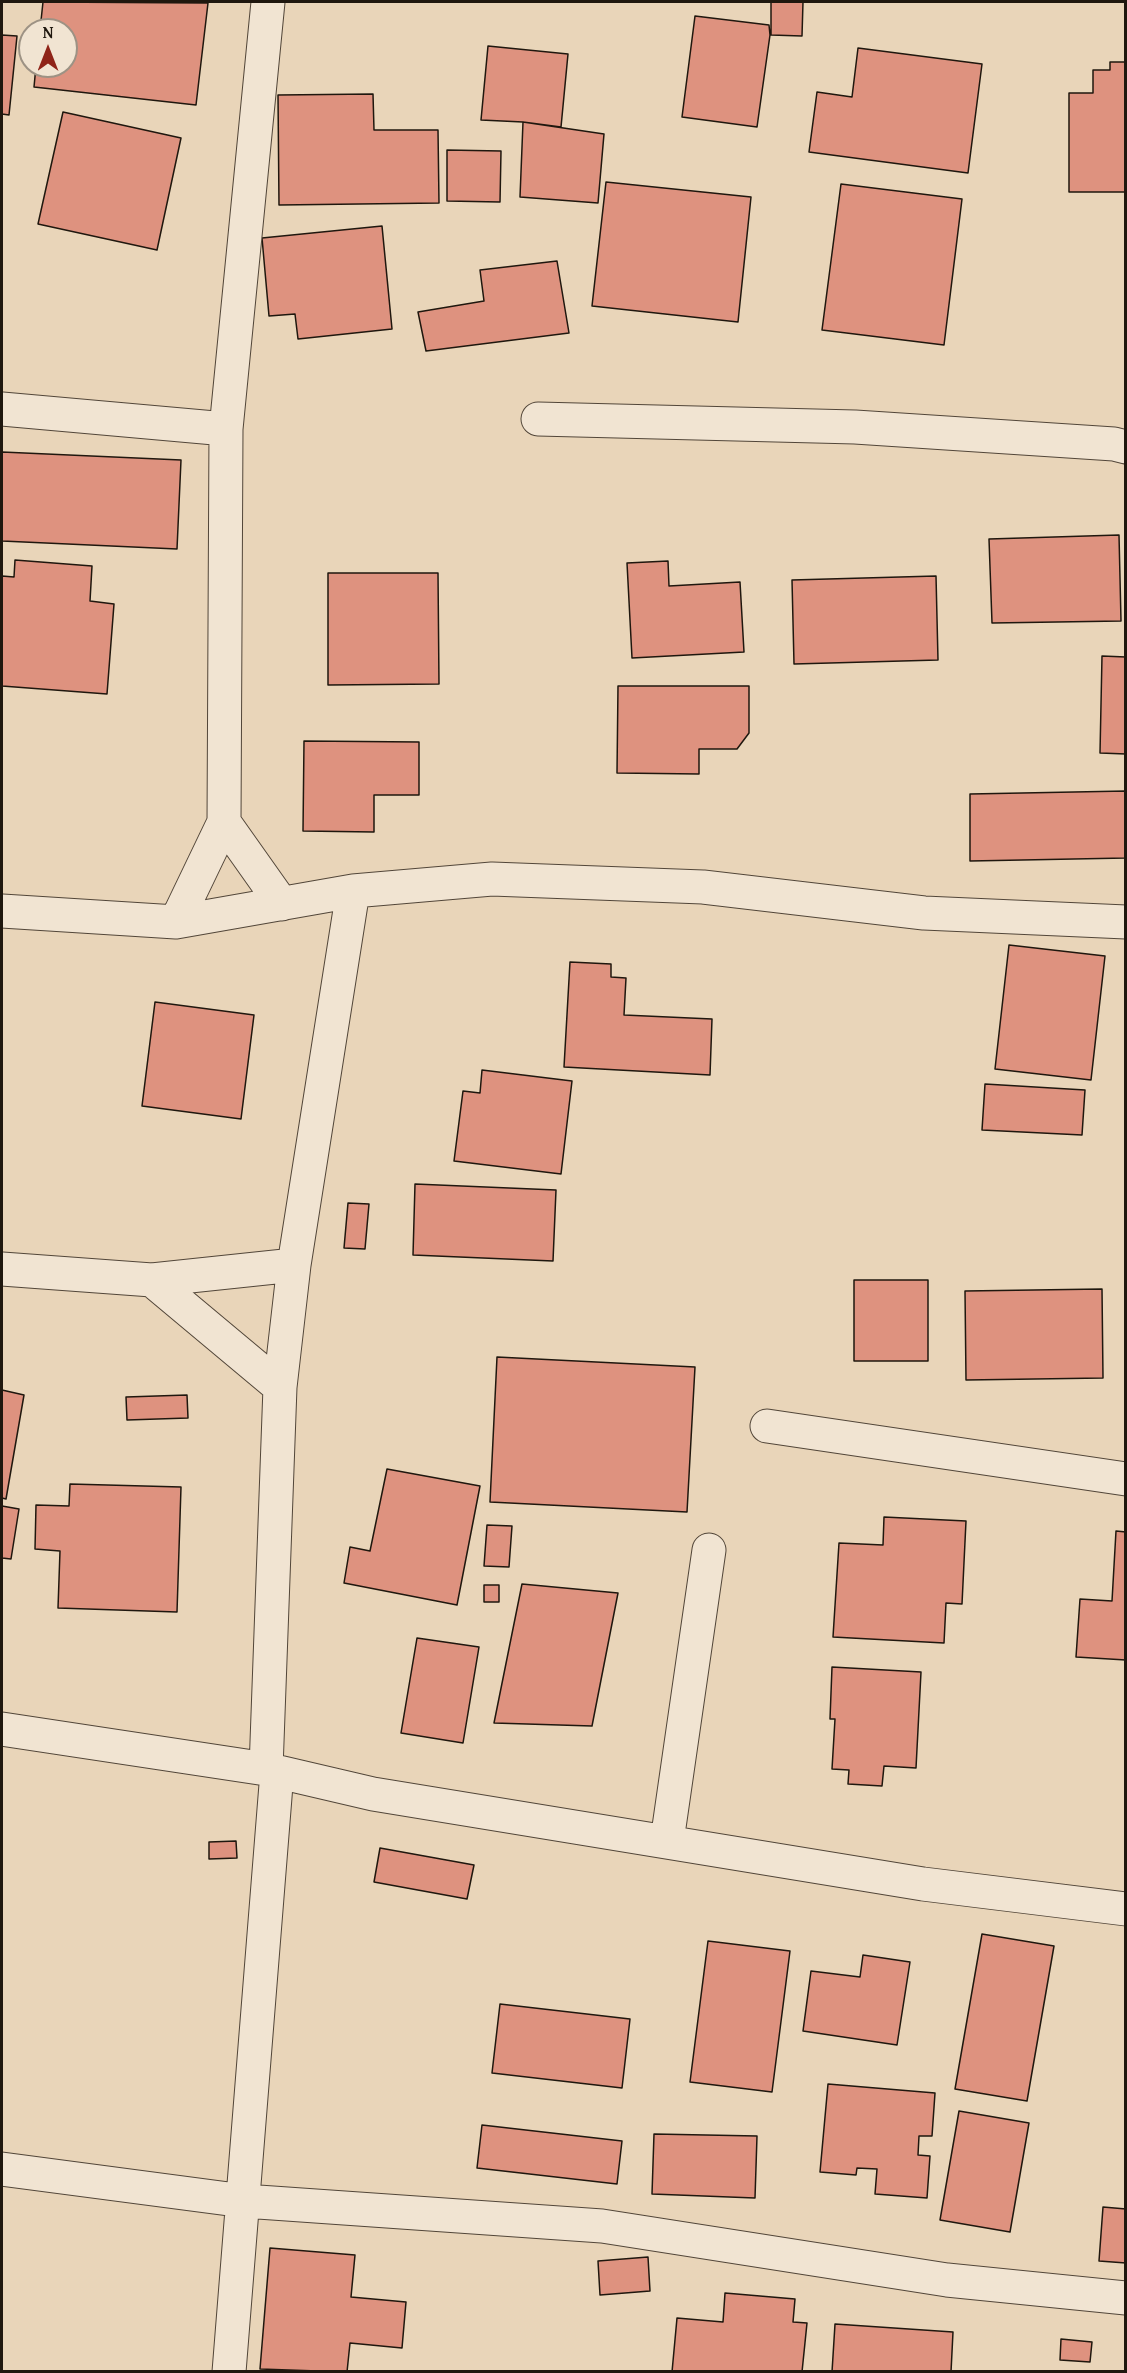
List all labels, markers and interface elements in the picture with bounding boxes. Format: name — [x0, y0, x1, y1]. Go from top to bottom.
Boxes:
north arrow — [18, 18, 78, 78]
text: N — [43, 20, 53, 44]

